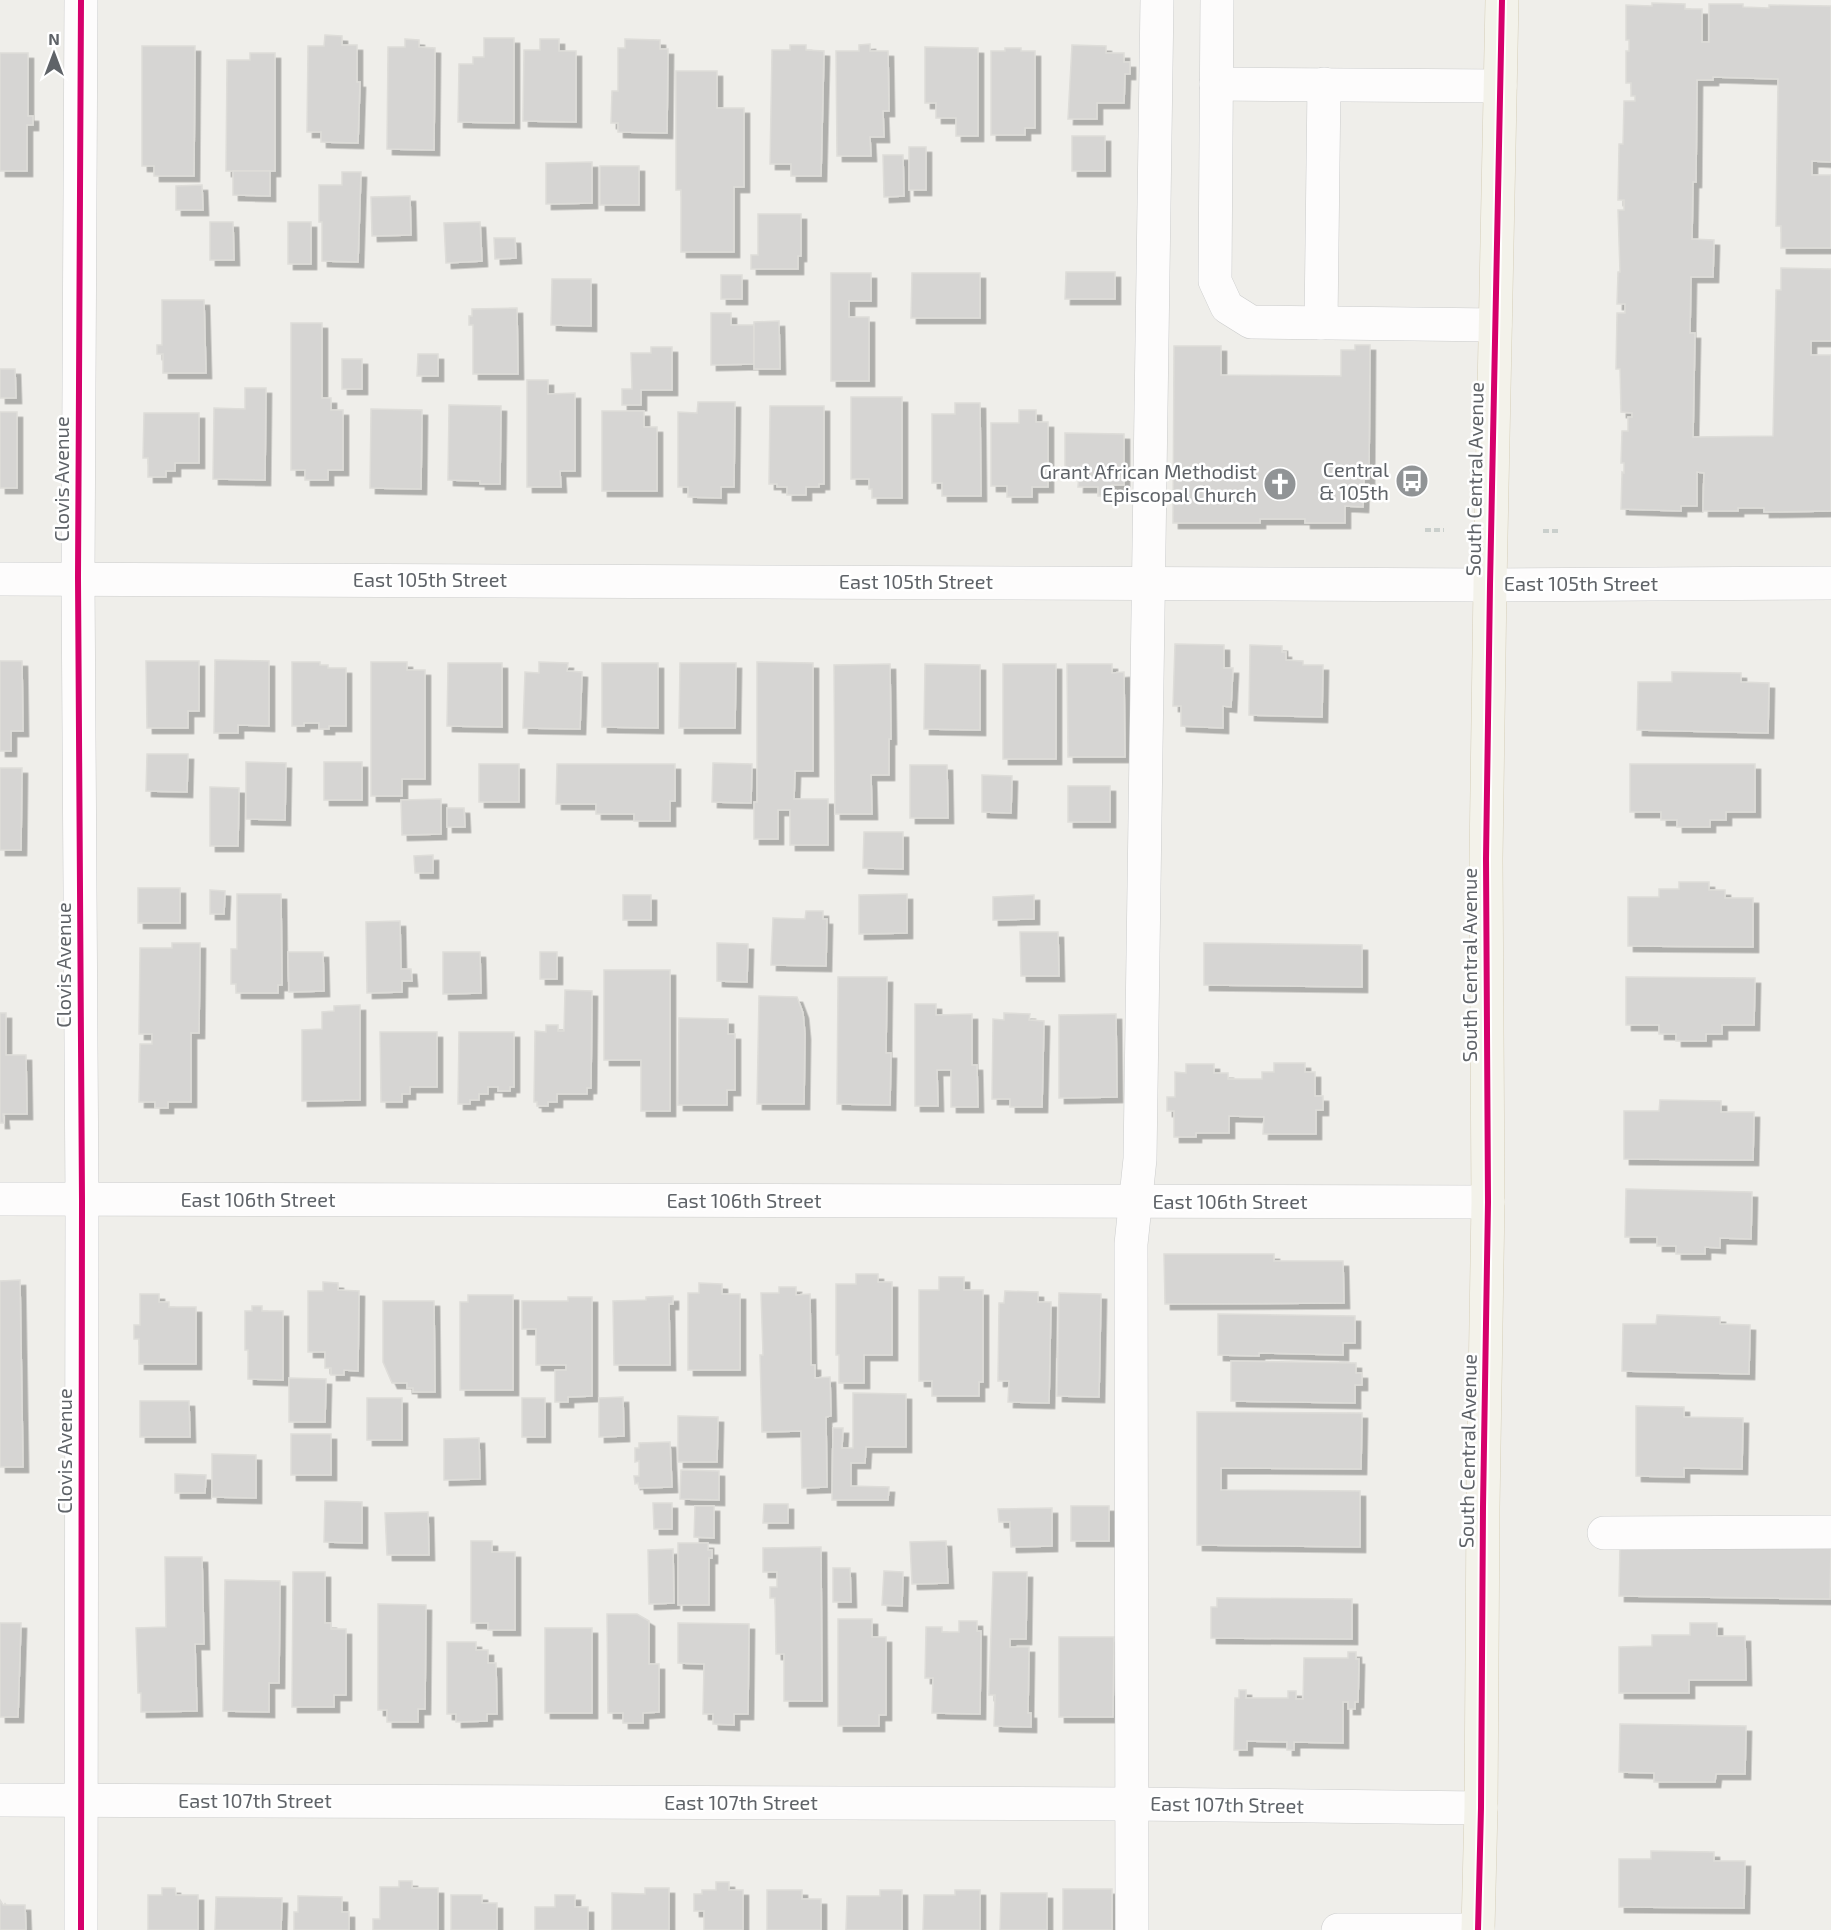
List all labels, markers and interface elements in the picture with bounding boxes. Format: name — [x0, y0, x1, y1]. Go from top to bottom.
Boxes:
north arrow — [24, 24, 84, 84]
text: N — [48, 29, 60, 48]
street label: South Central Avenue — [1460, 382, 1488, 576]
street label: Clovis Avenue — [49, 416, 73, 542]
place label: Central & 105th — [1319, 457, 1389, 504]
place label: Grant African Methodist Episcopal Church — [1039, 459, 1257, 506]
bus stop icon: Central & 105th — [1394, 463, 1430, 499]
church icon: Grant African Methodist Episcopal Church — [1262, 466, 1298, 502]
street label: East 105th Street — [353, 567, 508, 591]
street label: East 105th Street — [839, 569, 994, 593]
street label: East 105th Street — [1504, 571, 1659, 595]
street label: South Central Avenue — [1457, 868, 1481, 1062]
street label: Clovis Avenue — [51, 902, 75, 1028]
street label: East 106th Street — [180, 1187, 336, 1211]
street label: East 106th Street — [666, 1188, 822, 1212]
street label: East 106th Street — [1152, 1189, 1308, 1213]
street label: South Central Avenue — [1453, 1354, 1481, 1548]
street label: Clovis Avenue — [52, 1388, 76, 1514]
street label: East 107th Street — [178, 1788, 332, 1812]
street label: East 107th Street — [664, 1790, 818, 1814]
street label: East 107th Street — [1150, 1791, 1305, 1817]

